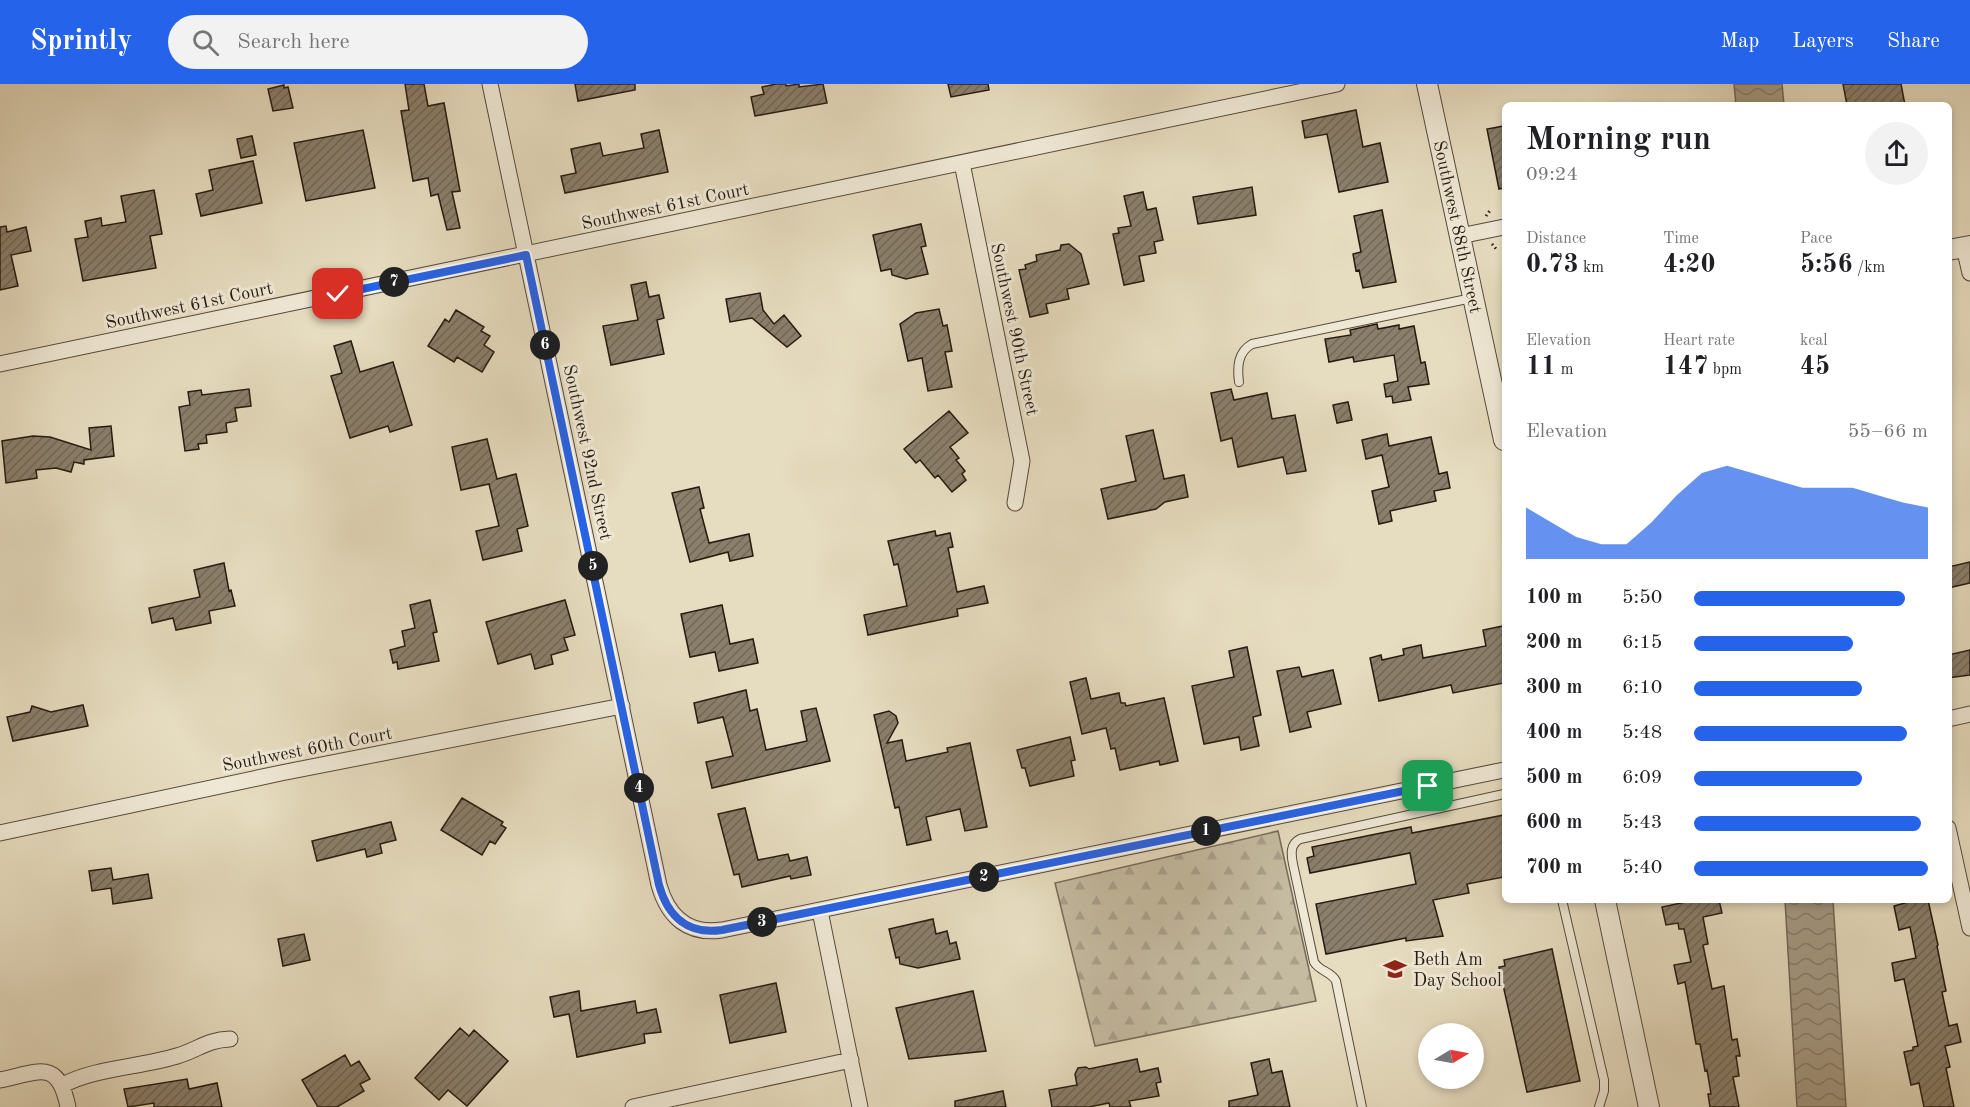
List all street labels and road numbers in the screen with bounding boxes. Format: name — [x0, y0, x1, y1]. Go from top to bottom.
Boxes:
street label: Southwest 88th Street — [1429, 139, 1484, 315]
street label: Southwest 61st Court — [580, 180, 751, 234]
street label: Southwest 90th Street — [987, 241, 1041, 417]
street label: Southwest 61st Court — [104, 279, 275, 333]
street label: Southwest 92nd Street — [560, 363, 614, 542]
street label: Southwest 60th Court — [221, 725, 394, 775]

